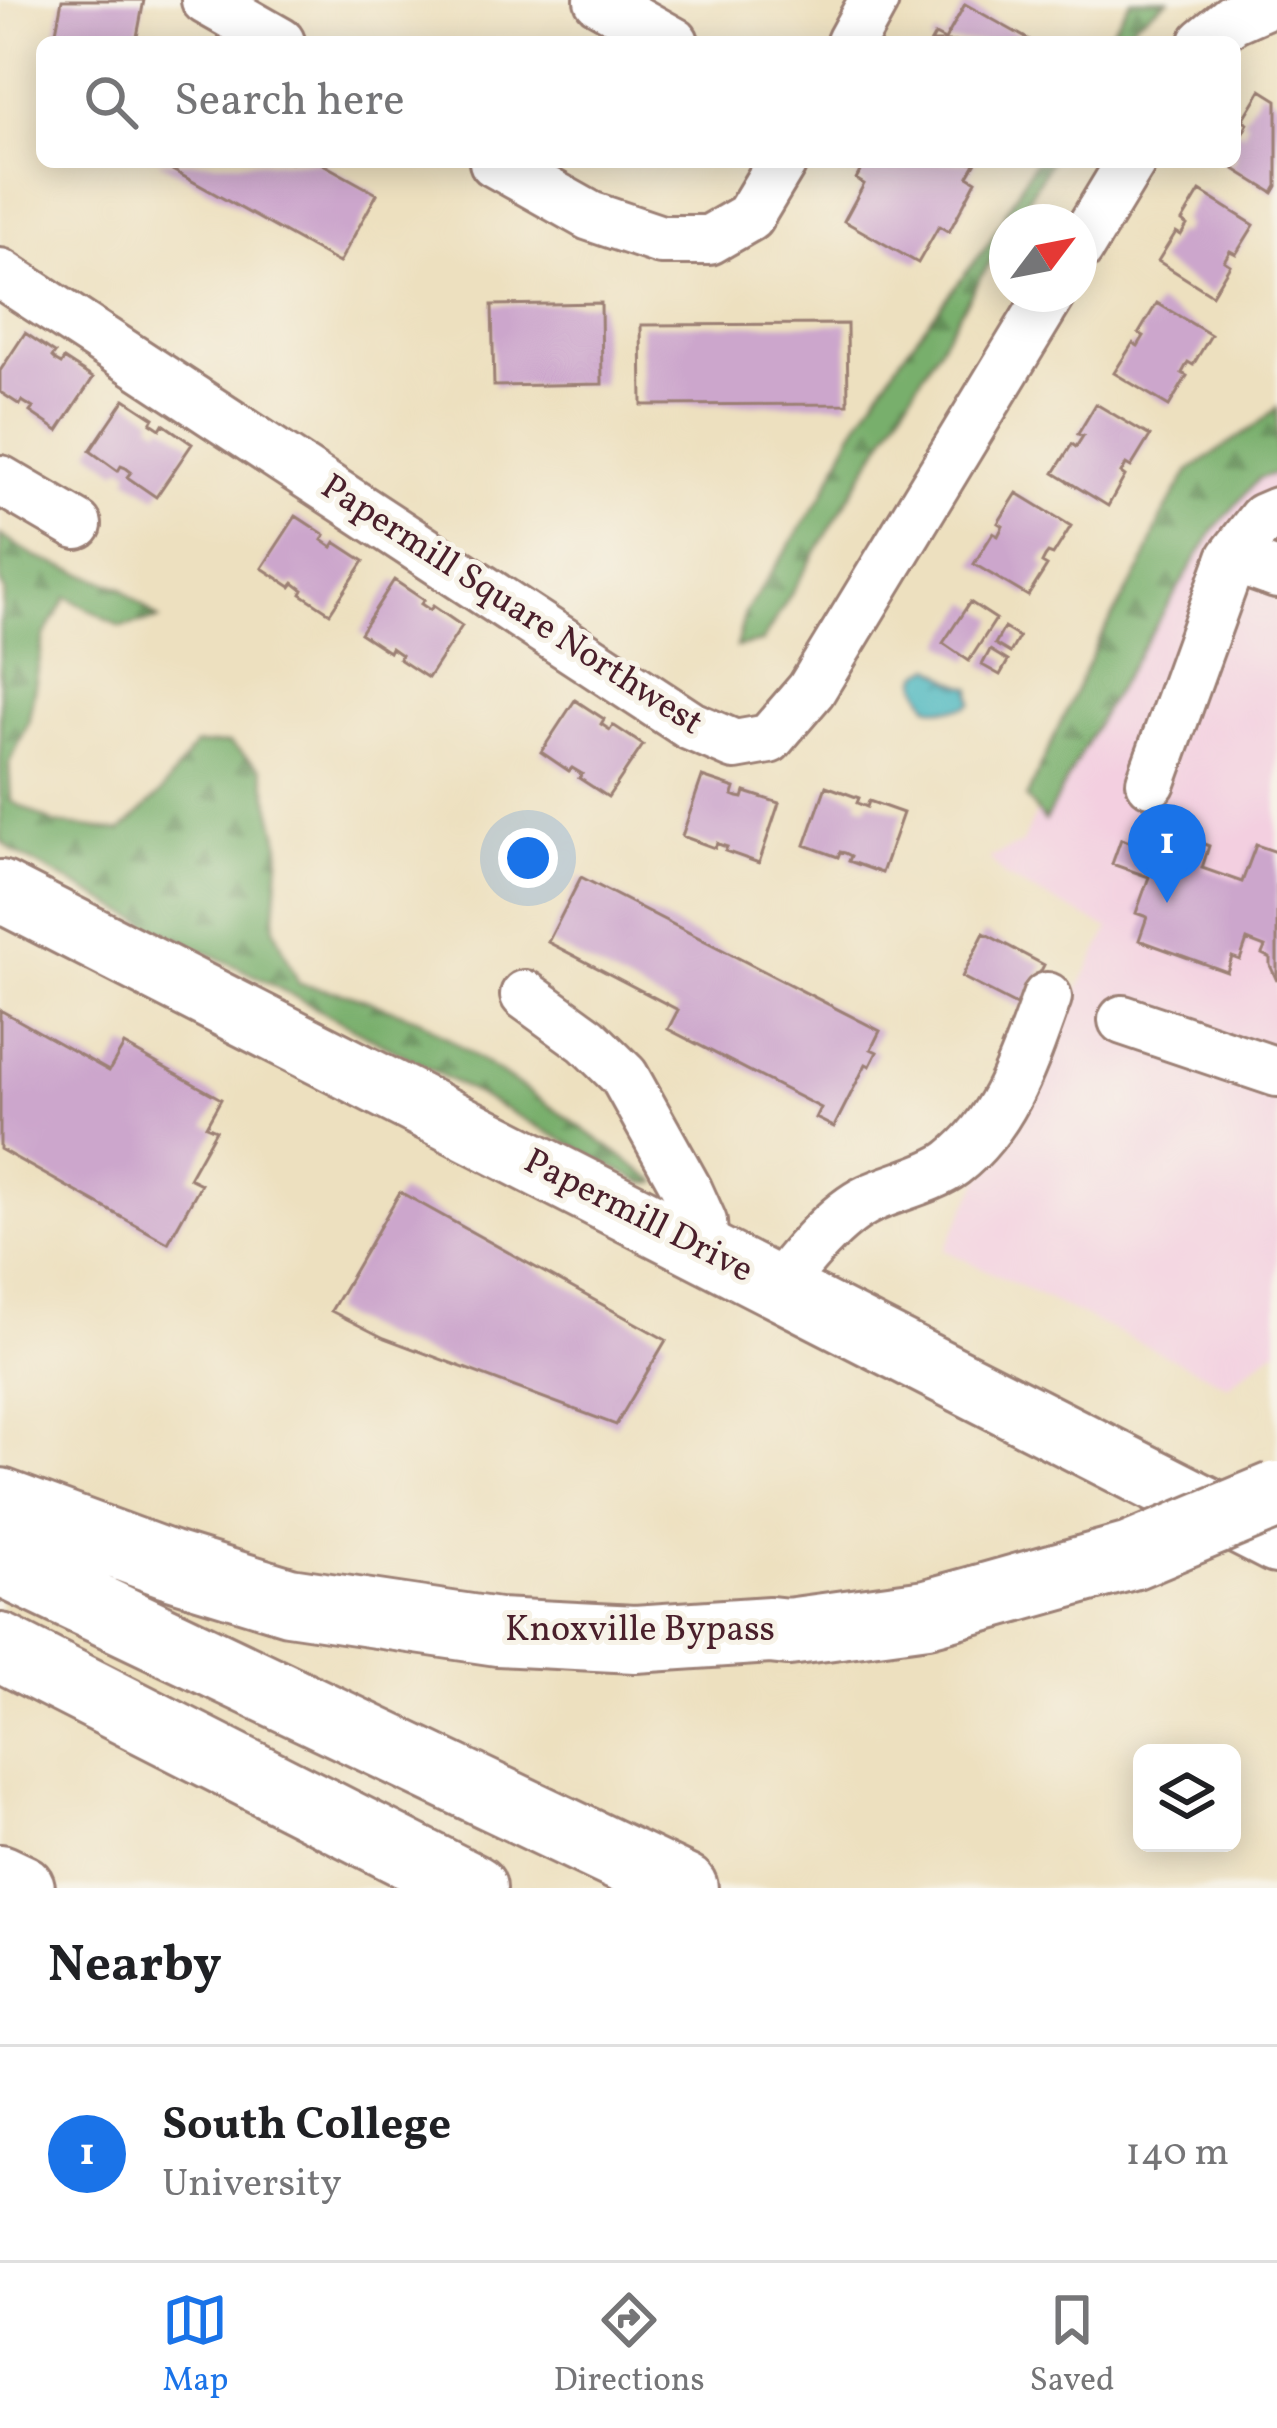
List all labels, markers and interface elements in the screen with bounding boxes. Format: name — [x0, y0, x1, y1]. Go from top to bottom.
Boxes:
search box — [36, 36, 1241, 168]
icon: search — [78, 69, 144, 135]
text: Search here — [174, 71, 405, 134]
north arrow — [989, 204, 1097, 312]
street label: Papermill Square Northwest — [310, 463, 712, 749]
pin: 1 — [1128, 804, 1206, 903]
your location — [498, 828, 558, 888]
street label: Papermill Drive — [515, 1138, 761, 1296]
street label: Knoxville Bypass — [505, 1606, 775, 1656]
map controls — [1133, 1744, 1241, 1852]
button: layers — [1133, 1744, 1241, 1852]
text: Nearby — [48, 1931, 222, 2002]
text: South College — [162, 2095, 451, 2158]
text: 1 — [79, 2127, 95, 2181]
text: 140 m — [1126, 2127, 1229, 2181]
text: University — [162, 2158, 342, 2212]
tab: Map — [162, 2287, 229, 2405]
tab: Directions — [553, 2287, 705, 2405]
tab: Saved — [1030, 2287, 1115, 2405]

